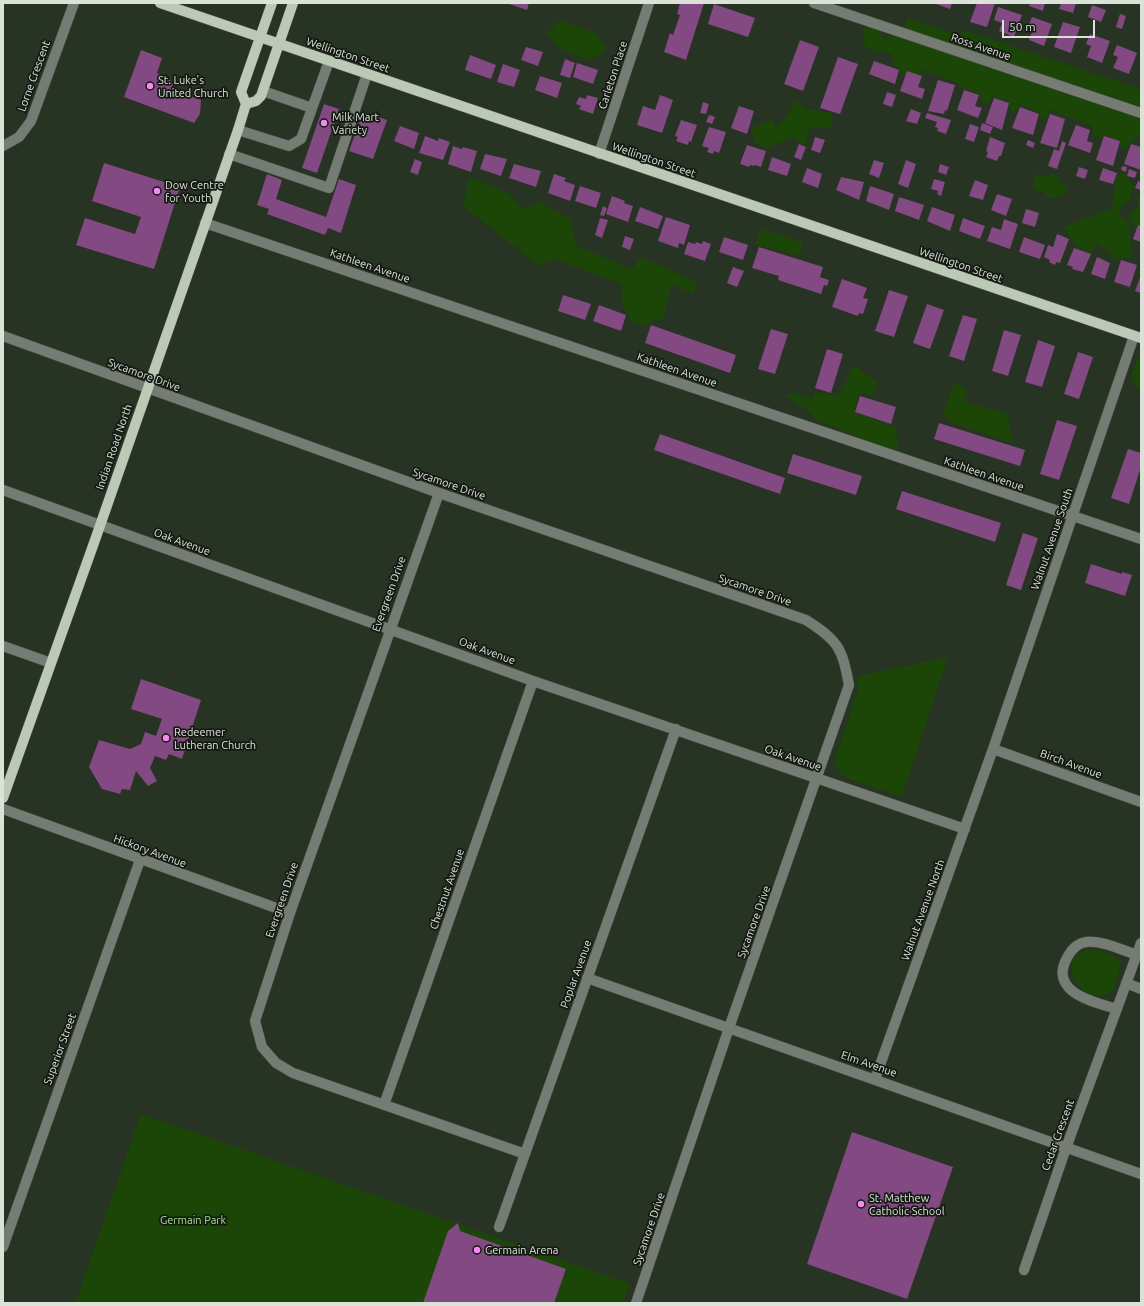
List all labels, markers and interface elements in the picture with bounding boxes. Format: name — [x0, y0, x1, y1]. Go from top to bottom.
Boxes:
scale bar — [1004, 12, 1097, 38]
text: 50 m — [1009, 20, 1036, 33]
street label: Ross Avenue — [949, 31, 1013, 63]
street label: Wellington Street — [305, 35, 391, 75]
street label: Lorne Crescent — [15, 39, 53, 113]
street label: Carleton Place — [596, 39, 630, 111]
place label: St. Luke's United Church — [158, 73, 229, 99]
marker: St. Luke's United Church — [145, 81, 155, 91]
place label: Milk Mart Variety — [332, 110, 379, 136]
marker: Milk Mart Variety — [319, 118, 329, 128]
street label: Wellington Street — [611, 140, 697, 180]
place label: Dow Centre for Youth — [165, 178, 224, 204]
marker: Dow Centre for Youth — [152, 186, 162, 196]
street label: Wellington Street — [918, 245, 1004, 285]
street label: Kathleen Avenue — [328, 246, 412, 286]
street label: Kathleen Avenue — [635, 350, 719, 390]
street label: Sycamore Drive — [106, 356, 182, 394]
street label: Indian Road North — [93, 402, 135, 492]
street label: Kathleen Avenue — [942, 454, 1026, 494]
street label: Sycamore Drive — [411, 465, 487, 503]
street label: Walnut Avenue South — [1028, 486, 1076, 592]
street label: Oak Avenue — [152, 526, 212, 558]
street label: Evergreen Drive — [369, 555, 409, 633]
street label: Sycamore Drive — [717, 571, 793, 609]
street label: Oak Avenue — [457, 635, 517, 667]
place label: Redeemer Lutheran Church — [174, 725, 256, 751]
marker: Redeemer Lutheran Church — [161, 733, 171, 743]
street label: Oak Avenue — [763, 742, 823, 774]
street label: Birch Avenue — [1038, 747, 1104, 781]
street label: Hickory Avenue — [112, 832, 188, 870]
street label: Chestnut Avenue — [427, 847, 467, 931]
street label: Walnut Avenue North — [899, 858, 947, 962]
street label: Evergreen Drive — [263, 860, 301, 940]
street label: Sycamore Drive — [735, 884, 773, 960]
street label: Poplar Avenue — [558, 938, 594, 1010]
street label: Superior Street — [41, 1011, 79, 1087]
street label: Elm Avenue — [839, 1048, 899, 1080]
street label: Cedar Crescent — [1039, 1097, 1077, 1173]
street label: Sycamore Drive — [630, 1191, 668, 1267]
place label: St. Matthew Catholic School — [869, 1191, 945, 1217]
marker: St. Matthew Catholic School — [856, 1199, 866, 1209]
park label: Germain Park — [160, 1213, 226, 1227]
place label: Germain Arena — [485, 1243, 558, 1257]
marker: Germain Arena — [472, 1245, 482, 1255]

